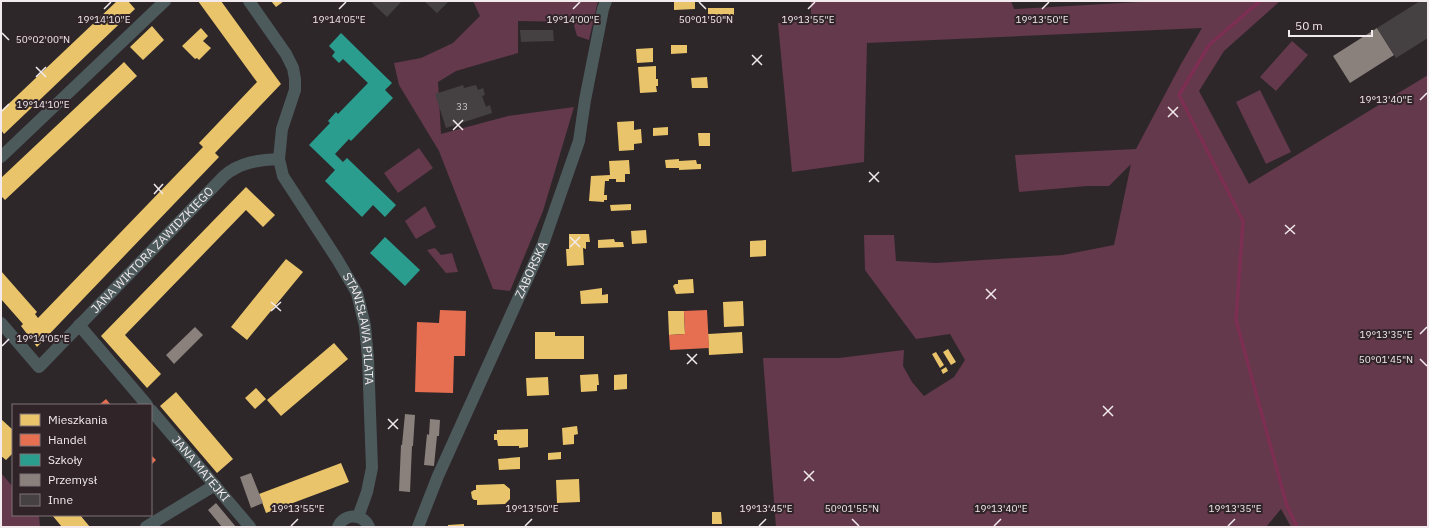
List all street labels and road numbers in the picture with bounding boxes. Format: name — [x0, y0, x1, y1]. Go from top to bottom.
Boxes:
street label: JANA WIKTORA ZAWIDZKIEGO — [87, 183, 217, 316]
street label: ZABORSKA — [511, 239, 550, 301]
street label: STANISŁAWA PILATA — [340, 270, 377, 385]
street label: JANA MATEJKI — [169, 432, 233, 505]

